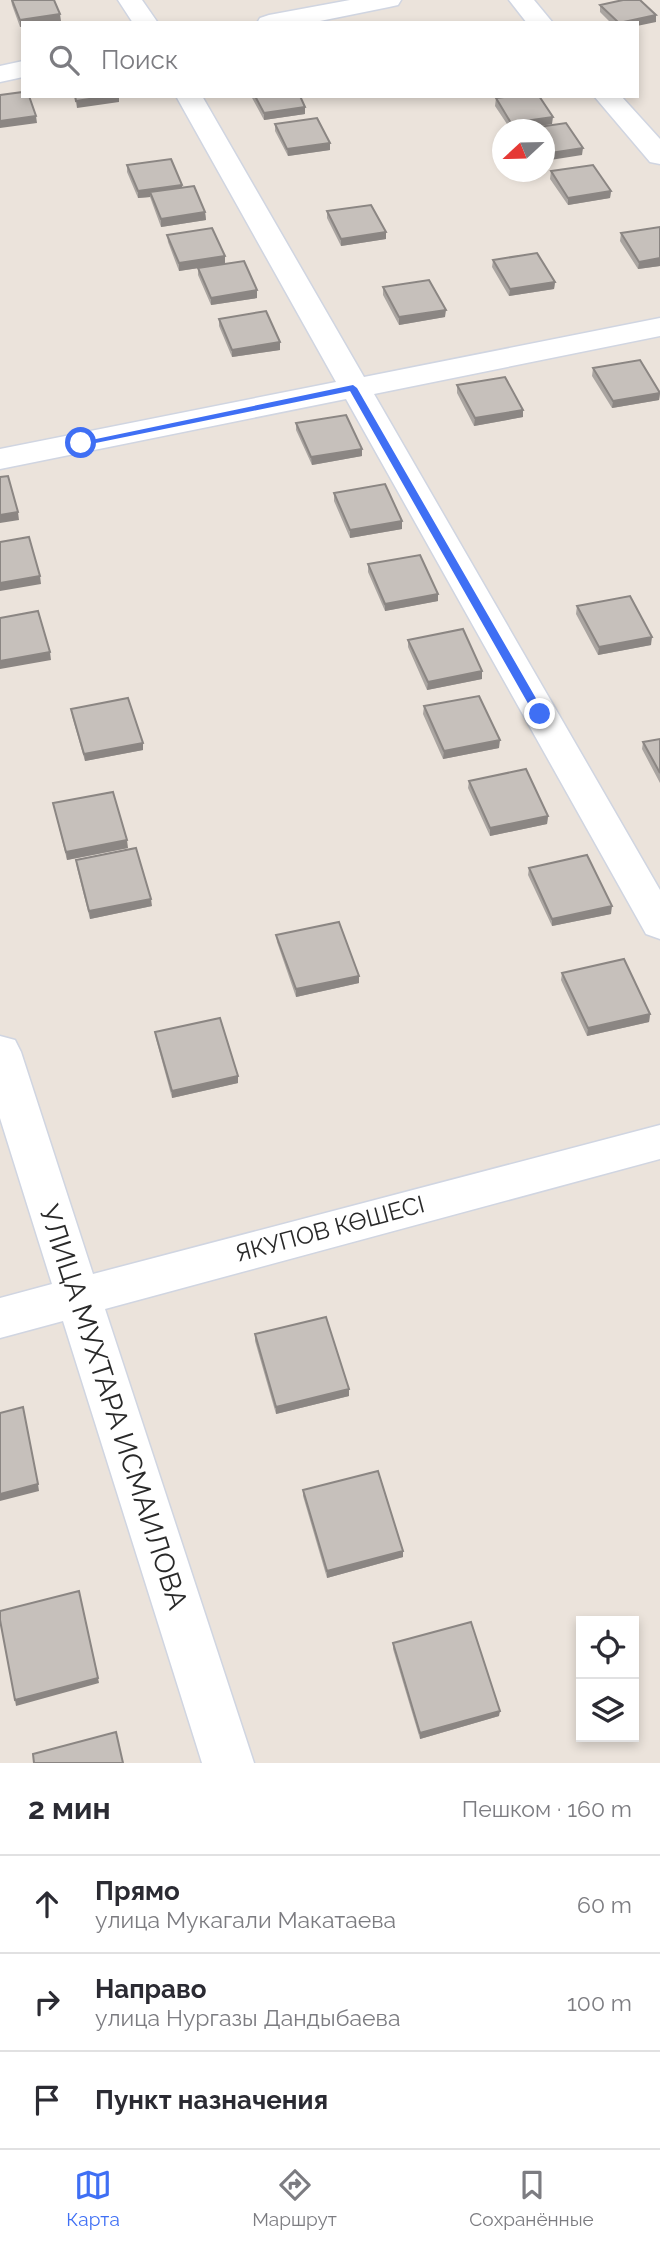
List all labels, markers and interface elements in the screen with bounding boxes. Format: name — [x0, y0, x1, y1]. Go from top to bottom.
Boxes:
search box — [21, 21, 639, 98]
icon: search — [45, 41, 83, 79]
text: Поиск — [101, 45, 178, 75]
north arrow — [492, 119, 555, 182]
route start — [65, 427, 96, 458]
route end — [524, 698, 555, 729]
street label: ЯКУПОВ КӨШЕСІ — [232, 1189, 428, 1268]
street label: УЛИЦА МУХТАРА ИСМАИЛОВА — [32, 1201, 195, 1614]
map controls — [576, 1616, 639, 1742]
button: locate — [576, 1616, 639, 1679]
button: layers — [576, 1679, 639, 1742]
text: 2 мин — [28, 1791, 111, 1826]
text: Пешком · 160 m — [462, 1795, 632, 1822]
text: Прямо — [95, 1876, 180, 1906]
icon: ahead — [28, 1885, 66, 1923]
text: 60 m — [577, 1891, 632, 1918]
text: улица Мукагали Макатаева — [95, 1906, 396, 1933]
text: Направо — [95, 1974, 206, 2004]
icon: right — [28, 1983, 66, 2021]
text: 100 m — [567, 1989, 632, 2016]
text: улица Нургазы Дандыбаева — [95, 2004, 400, 2031]
icon: arrive — [28, 2081, 66, 2119]
text: Пункт назначения — [95, 2085, 328, 2115]
tab: Карта — [66, 2166, 120, 2230]
tab: Маршрут — [252, 2166, 337, 2230]
tab: Сохранённые — [469, 2166, 594, 2230]

